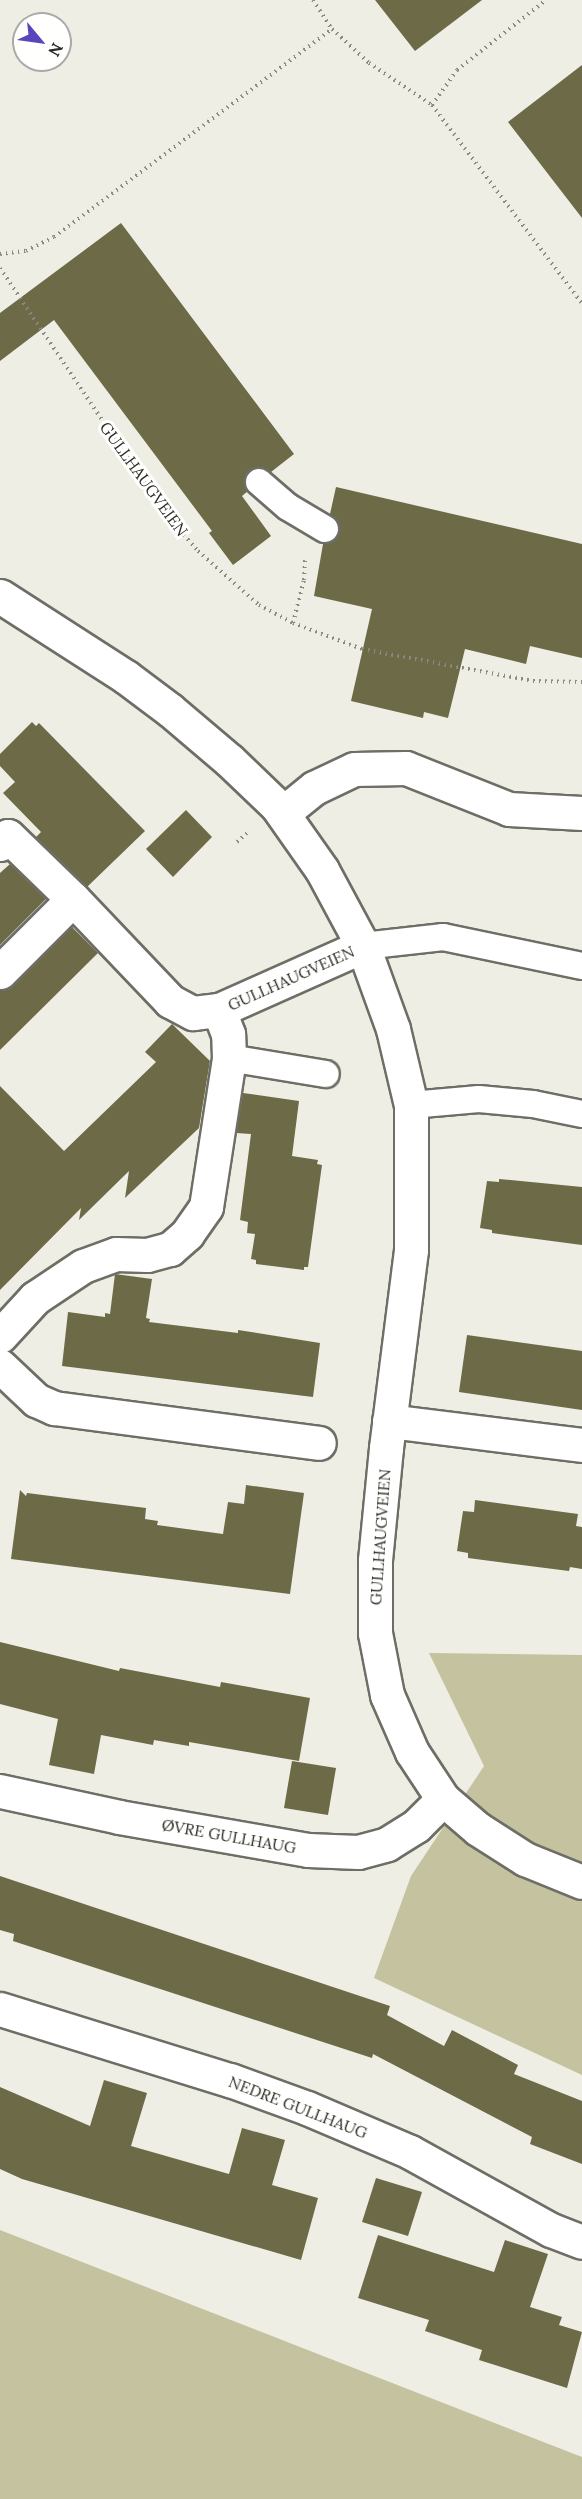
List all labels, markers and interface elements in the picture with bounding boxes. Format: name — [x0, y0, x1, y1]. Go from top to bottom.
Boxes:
north arrow — [12, 12, 72, 72]
text: N — [44, 39, 68, 60]
street label: GULLHAUGVEIEN — [96, 418, 192, 540]
street label: GULLHAUGVEIEN — [225, 941, 357, 1015]
street label: GULLHAUGVEIEN — [366, 1468, 394, 1606]
street label: ØVRE GULLHAUG — [160, 1815, 298, 1857]
street label: NEDRE GULLHAUG — [226, 2072, 370, 2142]

